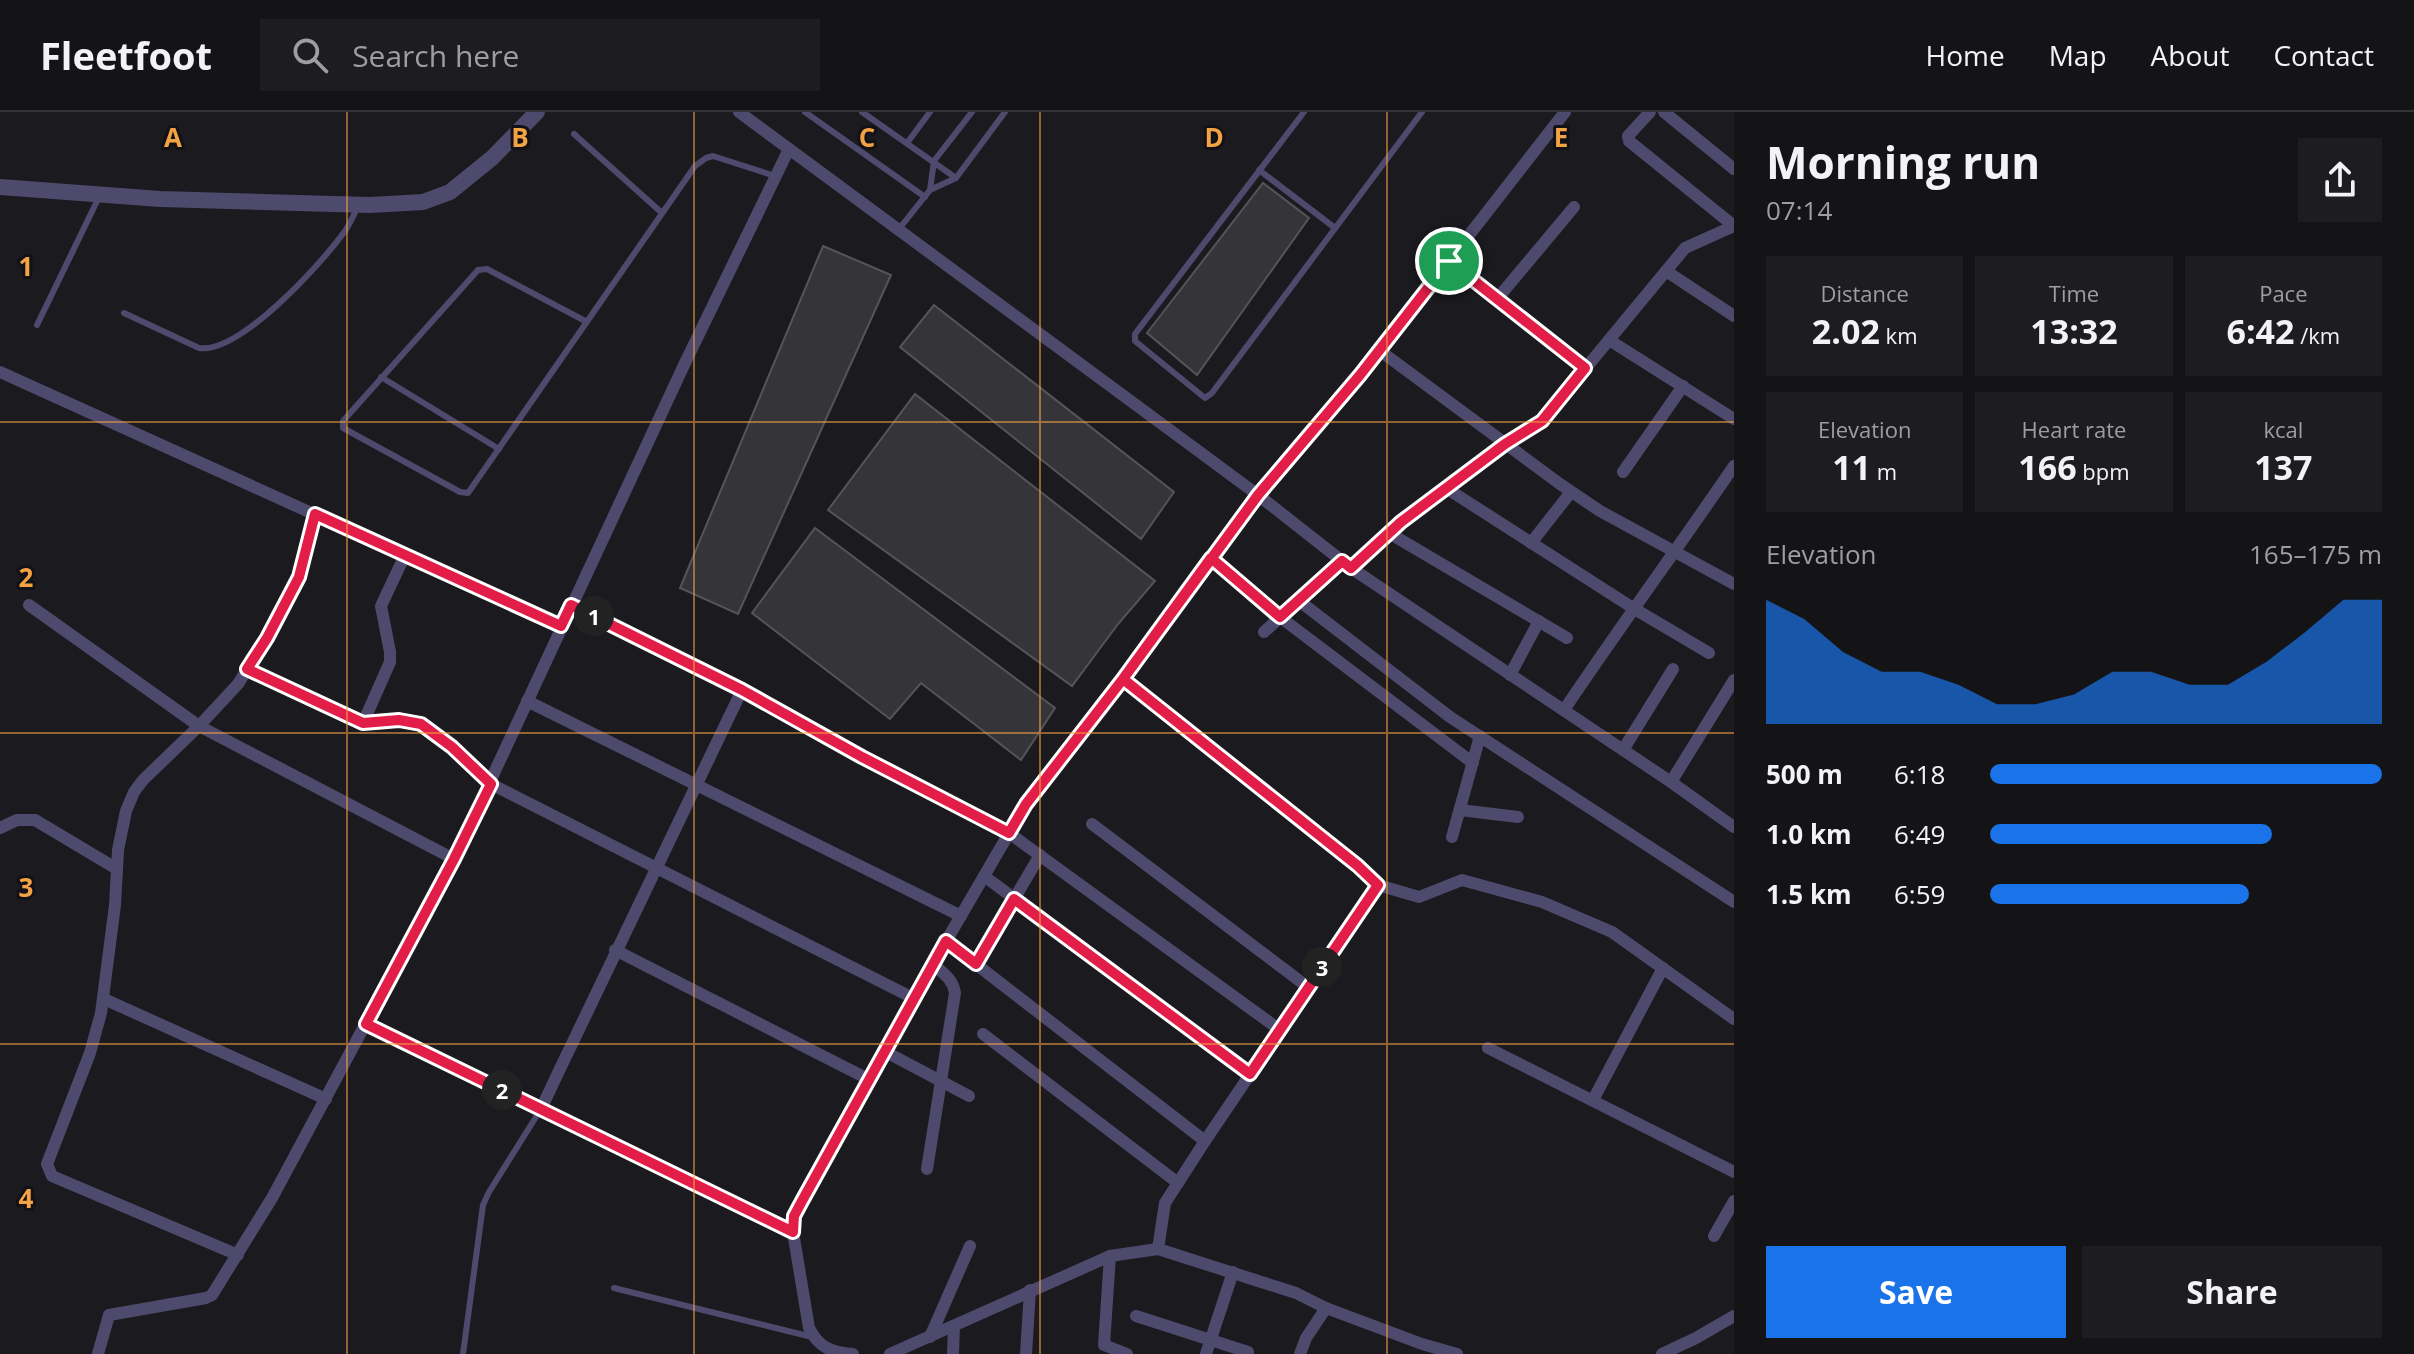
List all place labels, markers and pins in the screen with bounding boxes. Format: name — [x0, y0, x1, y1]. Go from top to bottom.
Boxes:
pin — [1415, 227, 1483, 295]
pin: 1 — [574, 596, 614, 636]
pin: 3 — [1302, 947, 1342, 987]
pin: 2 — [482, 1070, 522, 1110]

